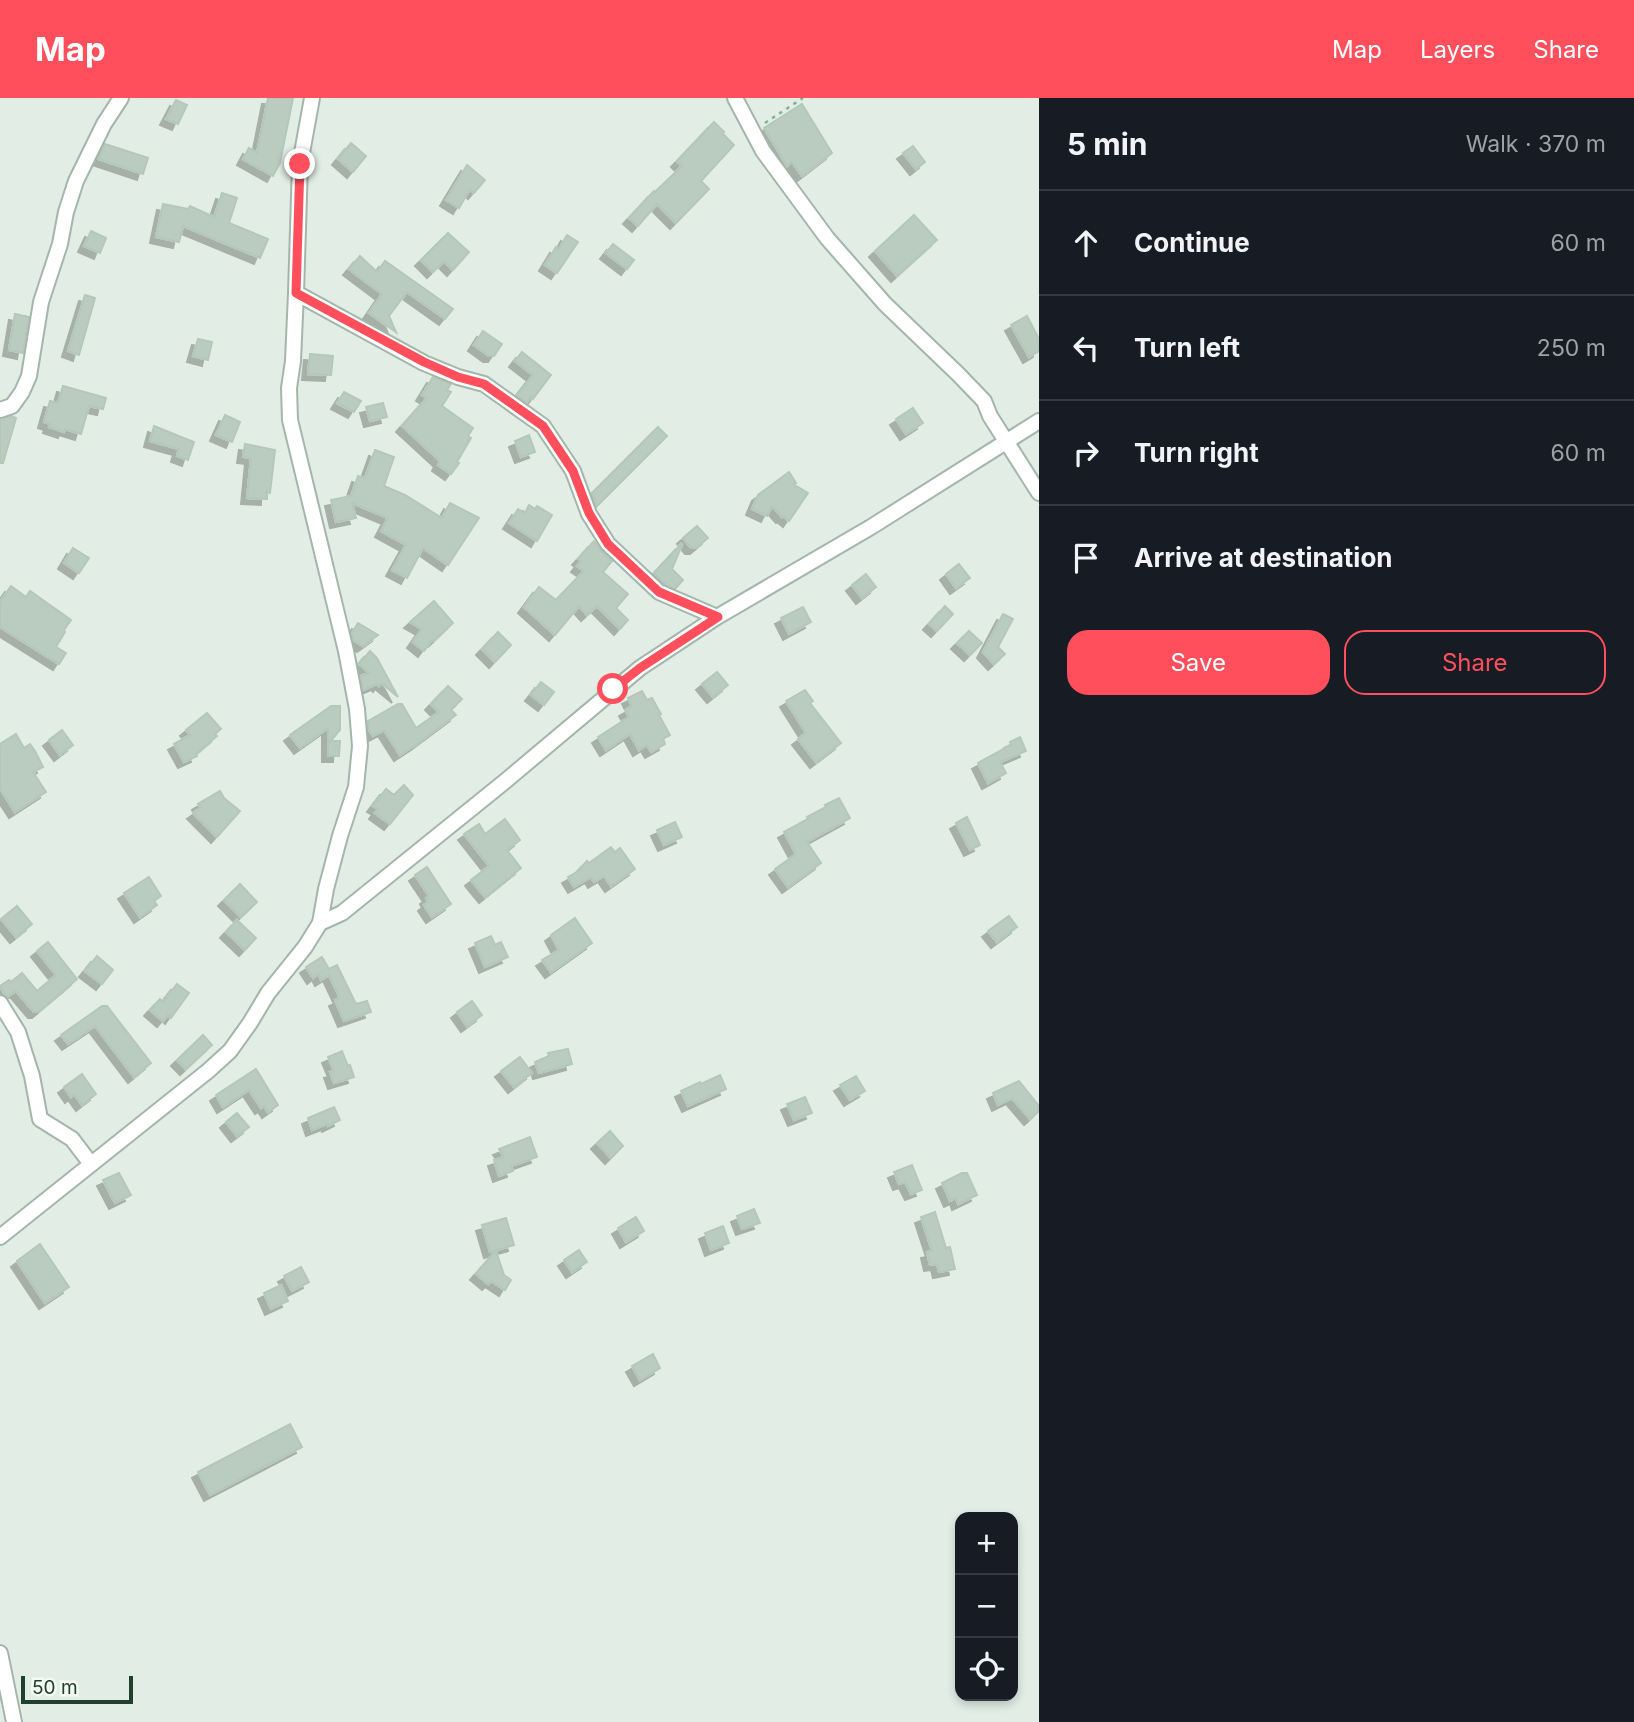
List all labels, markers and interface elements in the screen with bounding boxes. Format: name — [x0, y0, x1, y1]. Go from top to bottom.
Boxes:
text: Map — [35, 29, 106, 69]
text: Map — [1332, 35, 1382, 64]
text: Layers — [1420, 35, 1495, 64]
text: Share — [1533, 35, 1599, 64]
text: 5 min — [1067, 126, 1147, 162]
text: Walk · 370 m — [1466, 130, 1606, 158]
route end — [284, 148, 315, 179]
icon: ahead — [1067, 224, 1105, 262]
text: Continue — [1134, 227, 1250, 258]
text: 60 m — [1551, 229, 1606, 257]
icon: left — [1067, 329, 1105, 367]
text: Turn left — [1134, 332, 1240, 363]
text: 250 m — [1537, 334, 1606, 362]
icon: right — [1067, 434, 1105, 472]
text: Turn right — [1134, 437, 1259, 468]
text: 60 m — [1551, 439, 1606, 467]
icon: arrive — [1067, 539, 1105, 577]
text: Arrive at destination — [1134, 542, 1393, 573]
button: Save — [1067, 630, 1330, 695]
button: Share — [1344, 630, 1606, 695]
route start — [597, 673, 628, 704]
map controls — [955, 1512, 1018, 1701]
button: + — [955, 1512, 1018, 1575]
button: − — [955, 1575, 1018, 1638]
button: locate — [955, 1638, 1018, 1701]
scale bar — [21, 1673, 133, 1705]
text: 50 m — [32, 1676, 78, 1699]

